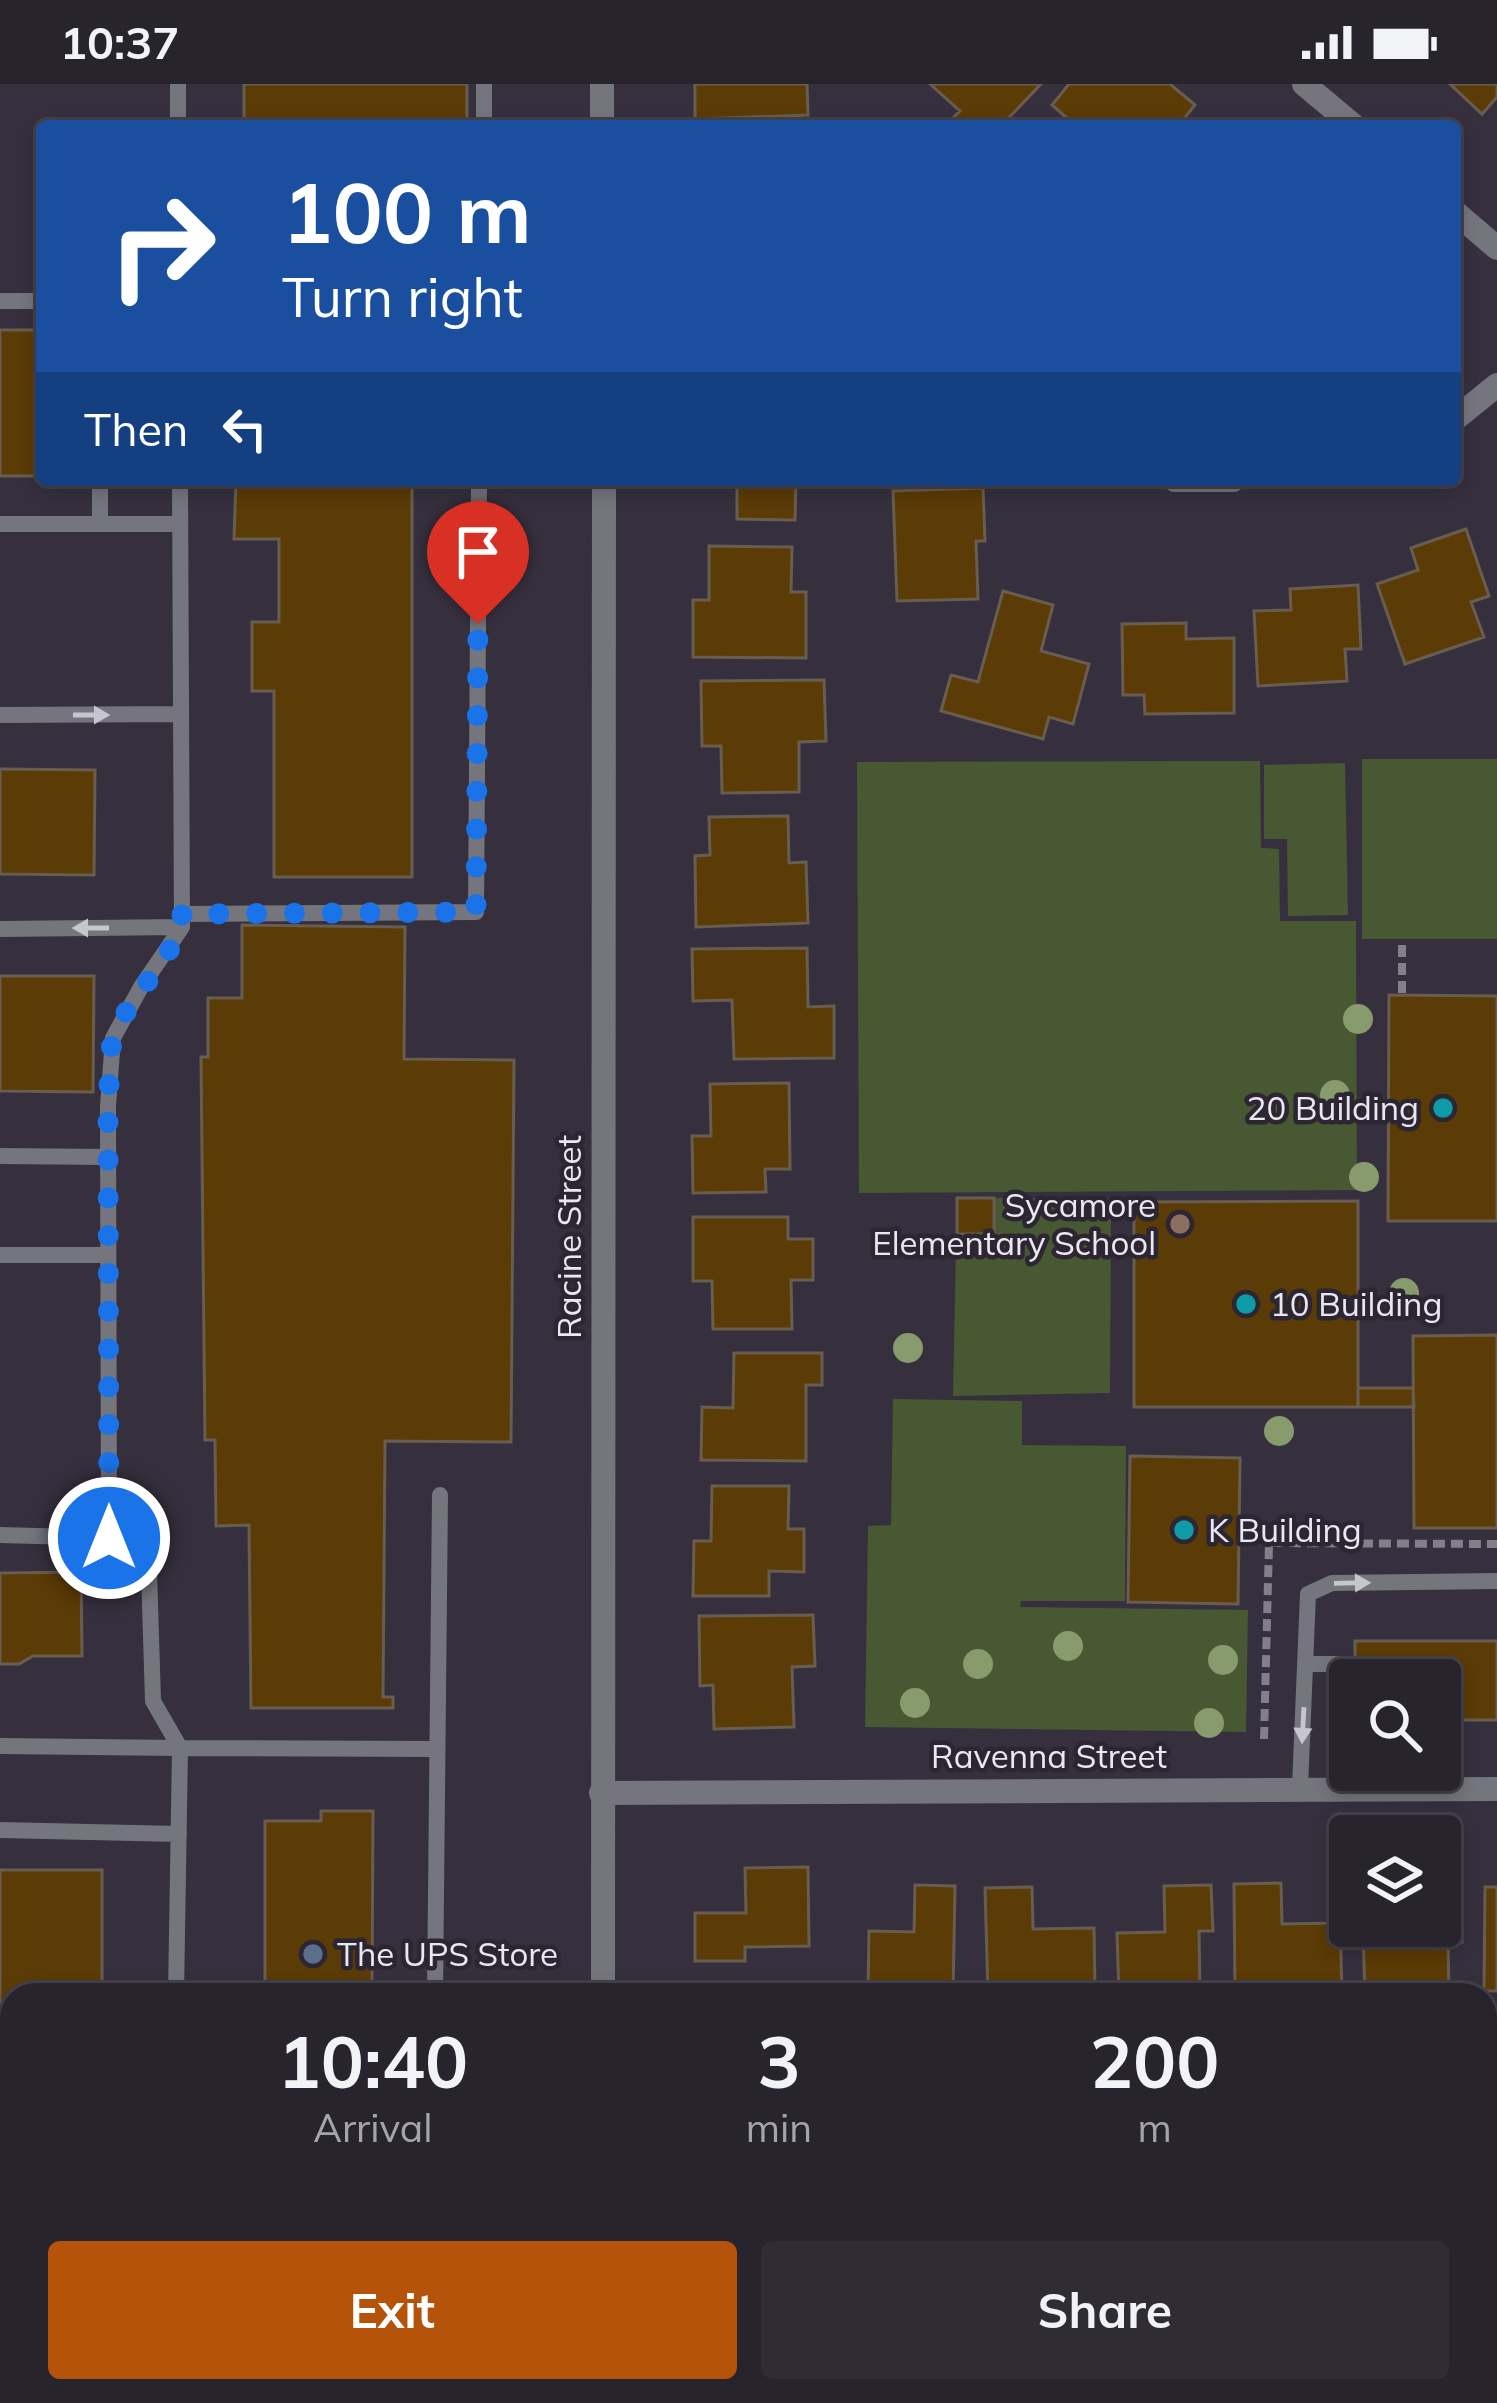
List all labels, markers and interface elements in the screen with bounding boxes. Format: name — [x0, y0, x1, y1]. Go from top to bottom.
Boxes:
text: 10:37 — [60, 14, 179, 70]
text: 100 m — [282, 159, 532, 264]
icon: right — [84, 168, 240, 324]
text: Turn right — [282, 263, 523, 331]
icon: left — [212, 396, 278, 462]
text: Then — [84, 401, 188, 457]
pin — [427, 501, 529, 624]
icon: arrive — [445, 519, 511, 585]
one-way arrow — [73, 705, 111, 725]
one-way arrow — [71, 918, 109, 938]
place label: 20 Building — [1247, 1087, 1419, 1128]
marker: 20 Building — [1430, 1095, 1456, 1121]
street label: Racine Street — [548, 1135, 589, 1339]
place label: Sycamore Elementary School — [872, 1184, 1156, 1263]
marker: Sycamore Elementary School — [1167, 1211, 1193, 1237]
place label: 10 Building — [1270, 1283, 1442, 1324]
marker: 10 Building — [1233, 1291, 1259, 1317]
position arrow — [46, 1475, 172, 1601]
place label: K Building — [1208, 1509, 1362, 1550]
marker: K Building — [1171, 1517, 1197, 1543]
one-way arrow — [1334, 1573, 1372, 1592]
map controls — [1329, 1659, 1461, 1947]
button: search — [1329, 1659, 1461, 1791]
one-way arrow — [1293, 1707, 1312, 1745]
street label: Ravenna Street — [931, 1735, 1167, 1776]
button: layers — [1329, 1815, 1461, 1947]
place label: The UPS Store — [337, 1933, 558, 1974]
marker: The UPS Store — [300, 1941, 326, 1967]
text: 10:40 — [278, 2016, 468, 2106]
text: 3 — [757, 2016, 801, 2106]
text: 200 — [1090, 2016, 1219, 2106]
text: Arrival — [313, 2103, 433, 2152]
text: min — [746, 2103, 812, 2152]
text: m — [1137, 2103, 1172, 2152]
button: Exit — [48, 2241, 737, 2379]
button: Share — [761, 2241, 1449, 2379]

